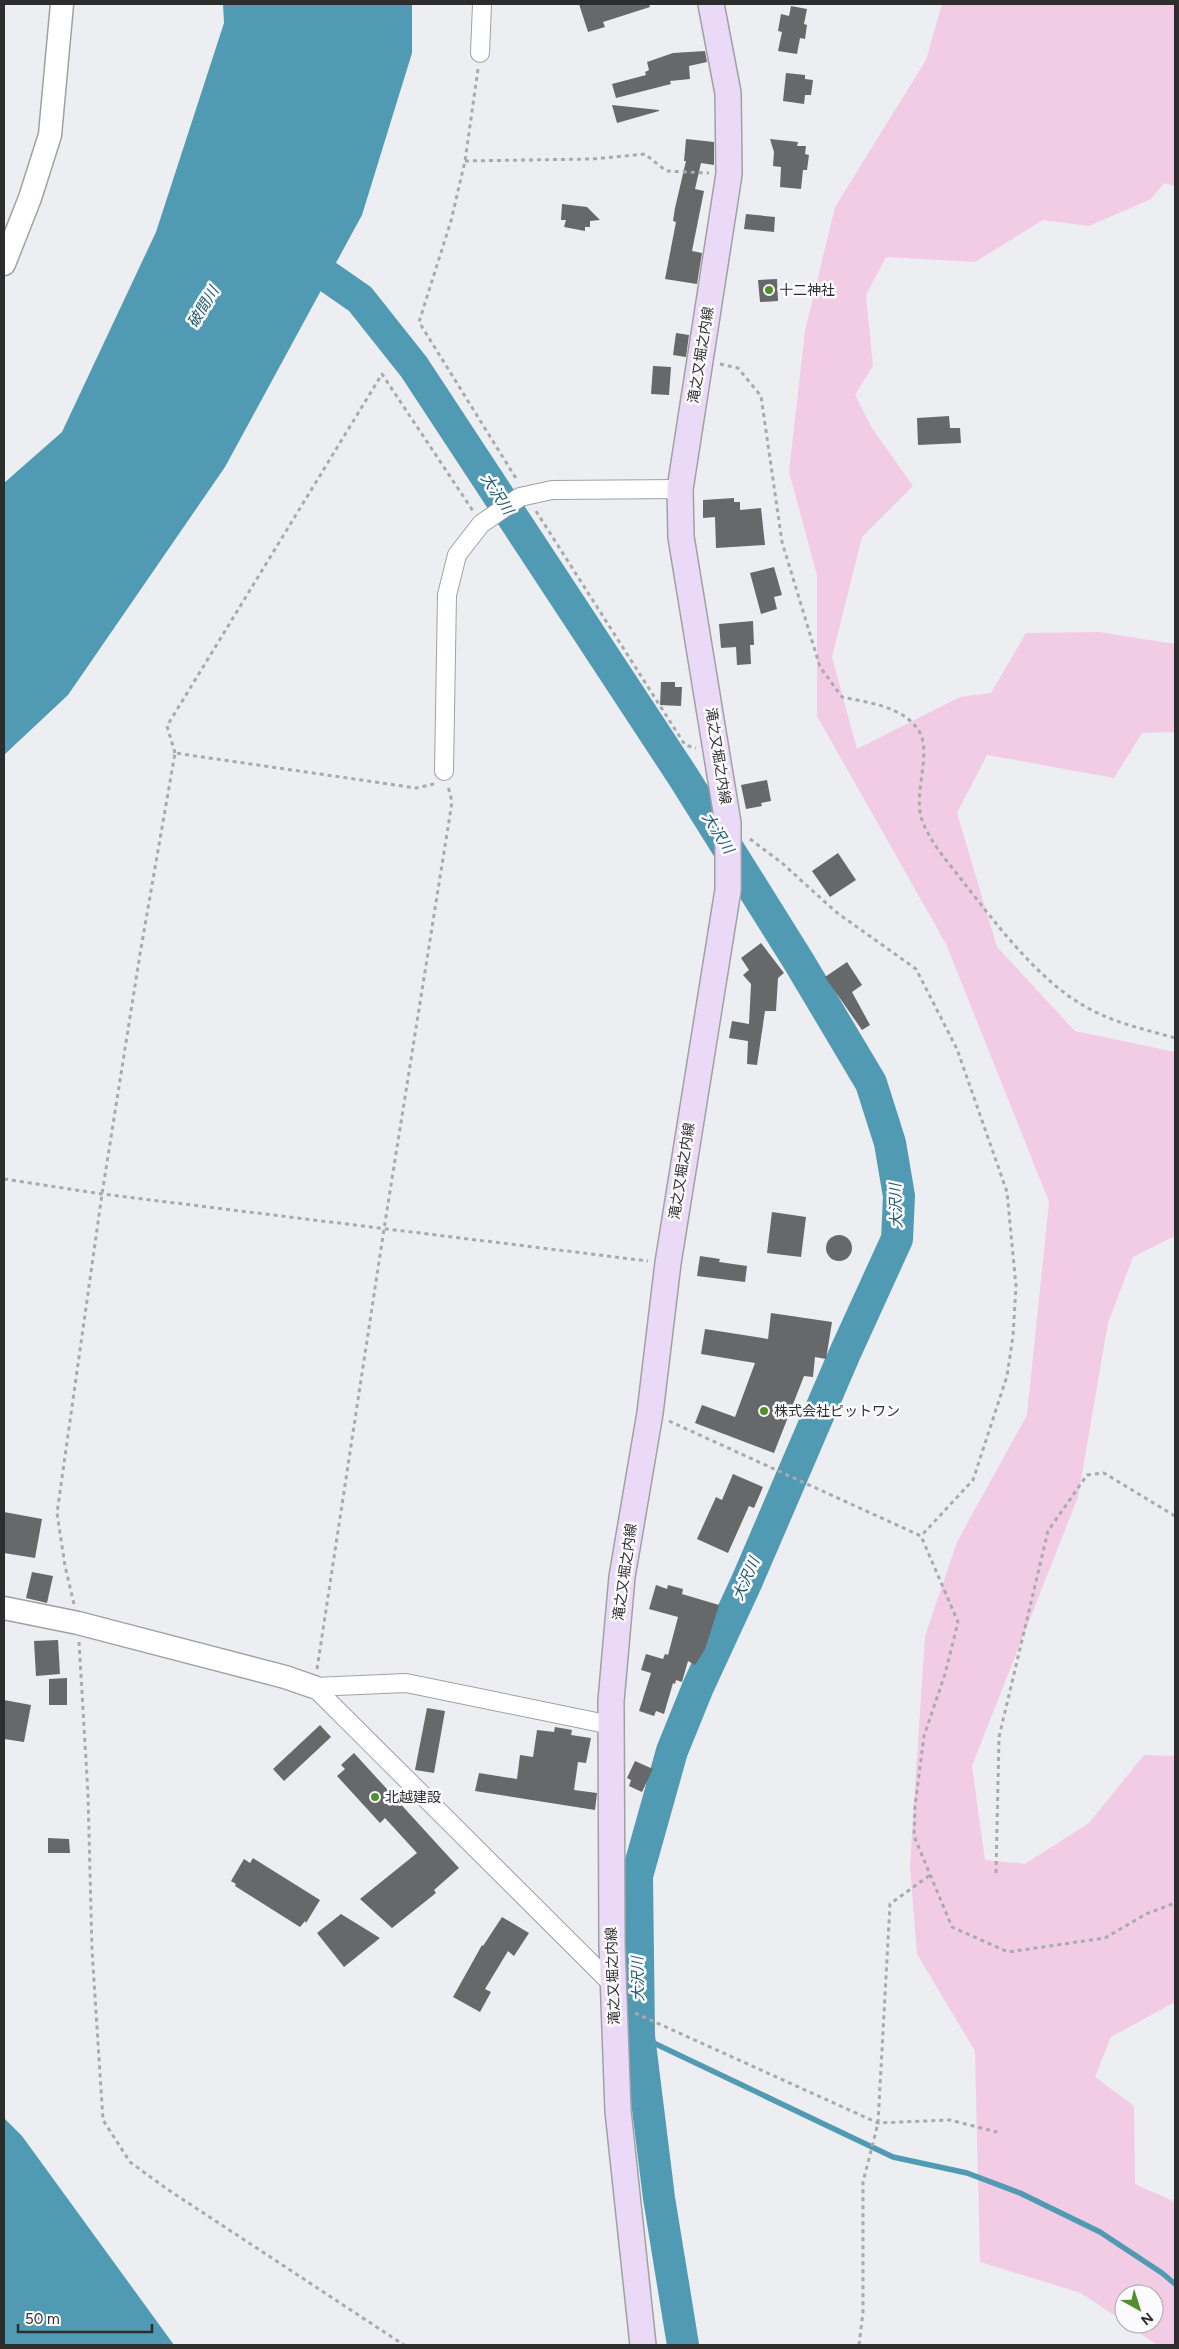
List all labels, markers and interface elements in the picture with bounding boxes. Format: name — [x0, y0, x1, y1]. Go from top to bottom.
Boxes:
water label: 破間川 — [184, 281, 223, 331]
place label: 十二神社 — [779, 282, 835, 299]
marker: 十二神社 — [763, 284, 775, 296]
street label: 滝之又堀之内線 — [685, 305, 717, 405]
water label: 大沢川 — [477, 470, 518, 519]
street label: 滝之又堀之内線 — [702, 706, 734, 806]
water label: 大沢川 — [698, 809, 739, 859]
street label: 滝之又堀之内線 — [666, 1121, 698, 1221]
water label: 大沢川 — [886, 1181, 906, 1229]
place label: 株式会社ピットワン — [774, 1403, 900, 1420]
marker: 株式会社ピットワン — [758, 1405, 770, 1417]
street label: 滝之又堀之内線 — [610, 1522, 640, 1622]
water label: 大沢川 — [729, 1553, 764, 1603]
place label: 北越建設 — [385, 1789, 441, 1806]
marker: 北越建設 — [369, 1791, 381, 1803]
street label: 滝之又堀之内線 — [603, 1927, 623, 2025]
water label: 大沢川 — [629, 1954, 647, 2002]
north arrow — [1114, 2284, 1164, 2334]
scale bar — [18, 2302, 151, 2334]
text: N — [1137, 2309, 1156, 2329]
text: 50 m — [25, 2310, 60, 2328]

